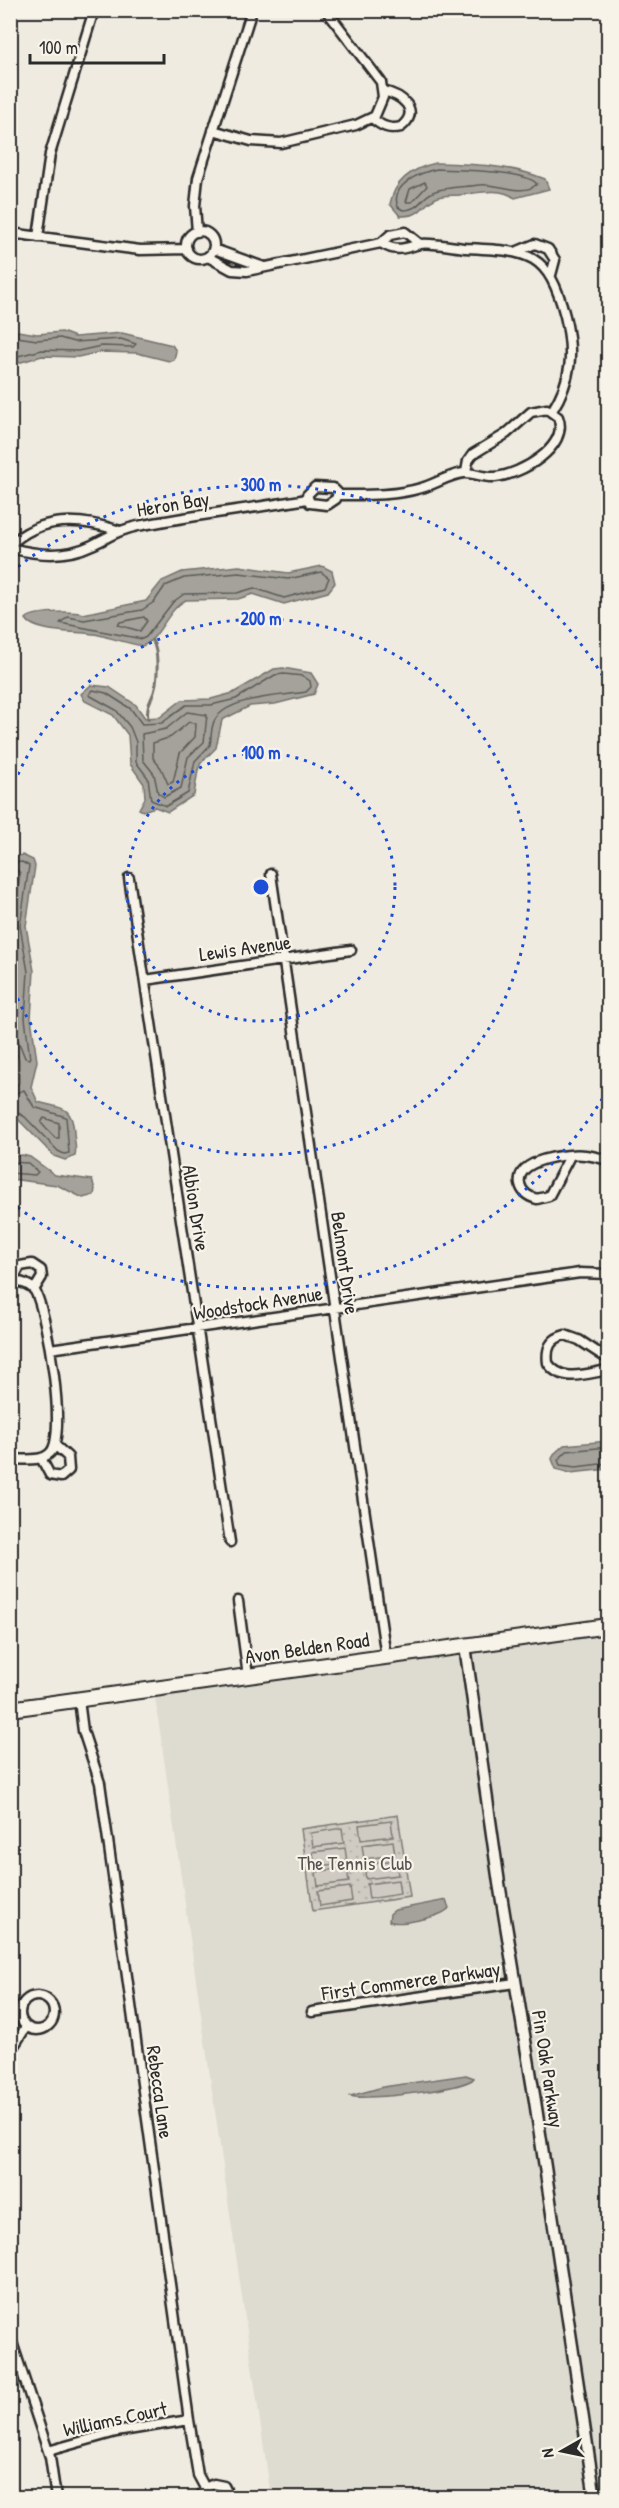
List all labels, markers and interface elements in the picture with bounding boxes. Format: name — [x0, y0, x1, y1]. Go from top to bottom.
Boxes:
scale bar — [30, 27, 164, 65]
text: 100 m — [39, 35, 78, 60]
text: 300 m — [241, 472, 281, 497]
street label: Heron Bay — [135, 484, 211, 523]
text: 200 m — [241, 606, 281, 631]
text: 100 m — [241, 740, 281, 765]
centre of rings — [251, 877, 271, 897]
street label: Lewis Avenue — [197, 928, 292, 967]
street label: Albion Drive — [176, 1163, 217, 1253]
street label: Belmont Drive — [325, 1210, 366, 1316]
street label: Woodstock Avenue — [191, 1279, 324, 1326]
street label: Avon Belden Road — [243, 1625, 371, 1670]
park label: The Tennis Club — [297, 1849, 413, 1876]
street label: First Commerce Parkway — [319, 1955, 502, 2007]
street label: Pin Oak Parkway — [526, 2008, 571, 2130]
street label: Rebecca Lane — [141, 2044, 180, 2140]
street label: Williams Court — [61, 2394, 170, 2443]
north arrow — [532, 2421, 592, 2481]
text: N — [536, 2447, 559, 2459]

